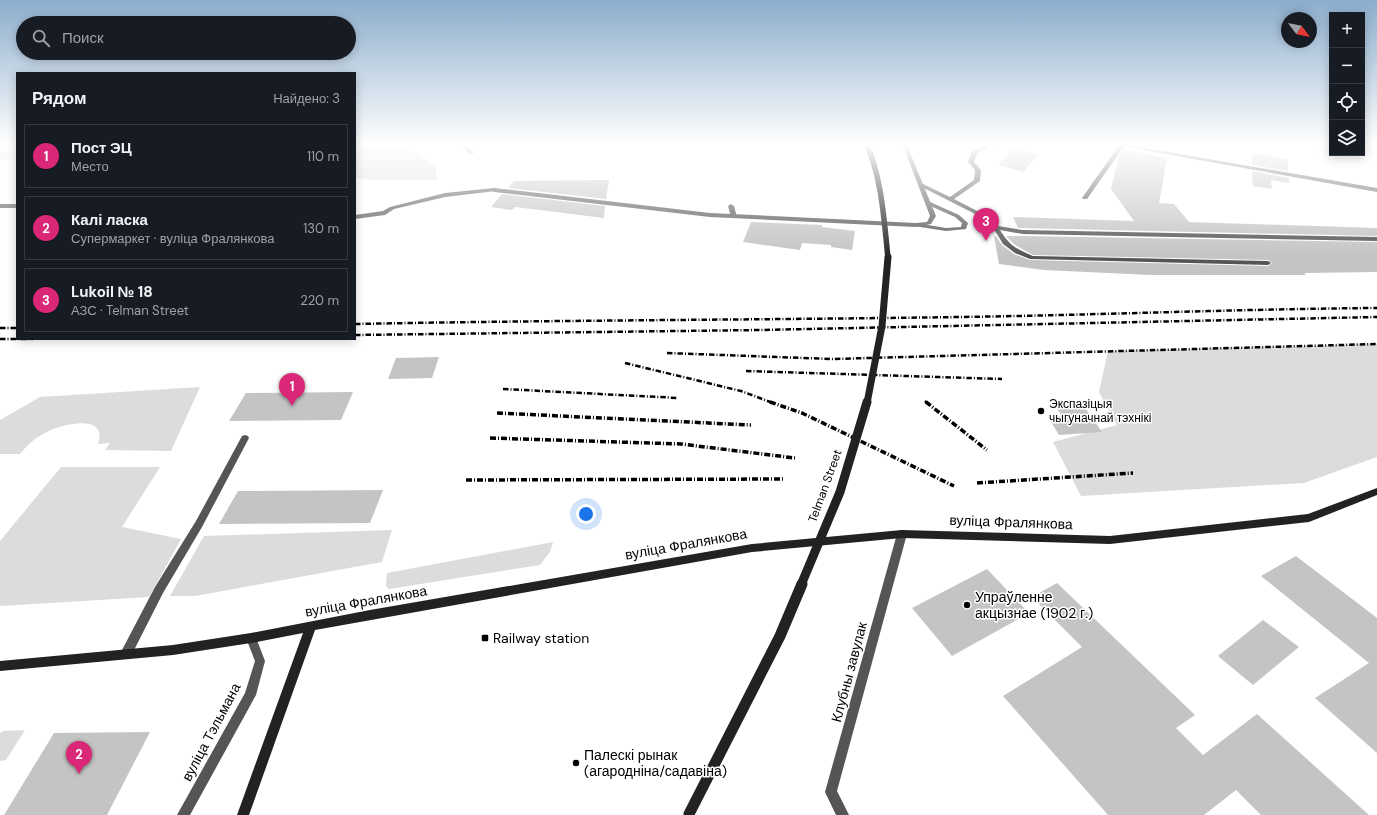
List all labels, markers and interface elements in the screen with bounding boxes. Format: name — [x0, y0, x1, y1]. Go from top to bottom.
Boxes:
north arrow — [1281, 12, 1317, 48]
map controls — [1329, 12, 1365, 156]
button: + — [1329, 12, 1365, 48]
search box — [16, 16, 356, 60]
icon: search — [30, 27, 52, 49]
text: Поиск — [62, 28, 104, 48]
button: − — [1329, 48, 1365, 84]
button: locate — [1329, 84, 1365, 120]
text: Рядом — [32, 87, 87, 109]
text: Найдено: 3 — [273, 90, 340, 107]
button: layers — [1329, 120, 1365, 156]
text: Пост ЭЦ — [71, 138, 132, 158]
text: 1 — [44, 148, 48, 165]
text: 110 m — [307, 148, 339, 165]
text: Место — [71, 158, 109, 175]
pin: 3 — [973, 208, 999, 241]
text: Калі ласка — [71, 210, 148, 230]
text: 2 — [42, 220, 50, 237]
text: 130 m — [303, 220, 339, 237]
text: Супермаркет · вуліца Фралянкова — [71, 230, 275, 247]
text: Lukoil № 18 — [71, 282, 153, 302]
text: 3 — [42, 292, 50, 309]
text: 220 m — [300, 292, 339, 309]
text: АЗС · Telman Street — [71, 302, 189, 319]
pin: 1 — [279, 373, 305, 406]
place label: Экспазіцыя чыгуначнай тэхнікі — [1049, 396, 1151, 426]
marker: Экспазіцыя чыгуначнай тэхнікі — [1036, 406, 1046, 416]
street label: Telman Street — [804, 447, 846, 525]
your location — [576, 504, 596, 524]
street label: вуліца Фралянкова — [949, 511, 1073, 533]
street label: вуліца Фралянкова — [624, 524, 749, 564]
street label: вуліца Фралянкова — [304, 581, 429, 621]
place label: Упраўленне акцызнае (1902 г.) — [975, 588, 1093, 622]
marker: Упраўленне акцызнае (1902 г.) — [962, 600, 972, 610]
street label: Клубны завулак — [827, 619, 871, 724]
place label: Railway station — [493, 629, 589, 647]
marker: Railway station — [480, 633, 490, 643]
street label: вуліца Тэльмана — [178, 680, 244, 784]
pin: 2 — [66, 741, 92, 774]
place label: Палескі рынак (агародніна/садавіна) — [584, 746, 727, 780]
marker: Палескі рынак (агародніна/садавіна) — [571, 758, 581, 768]

